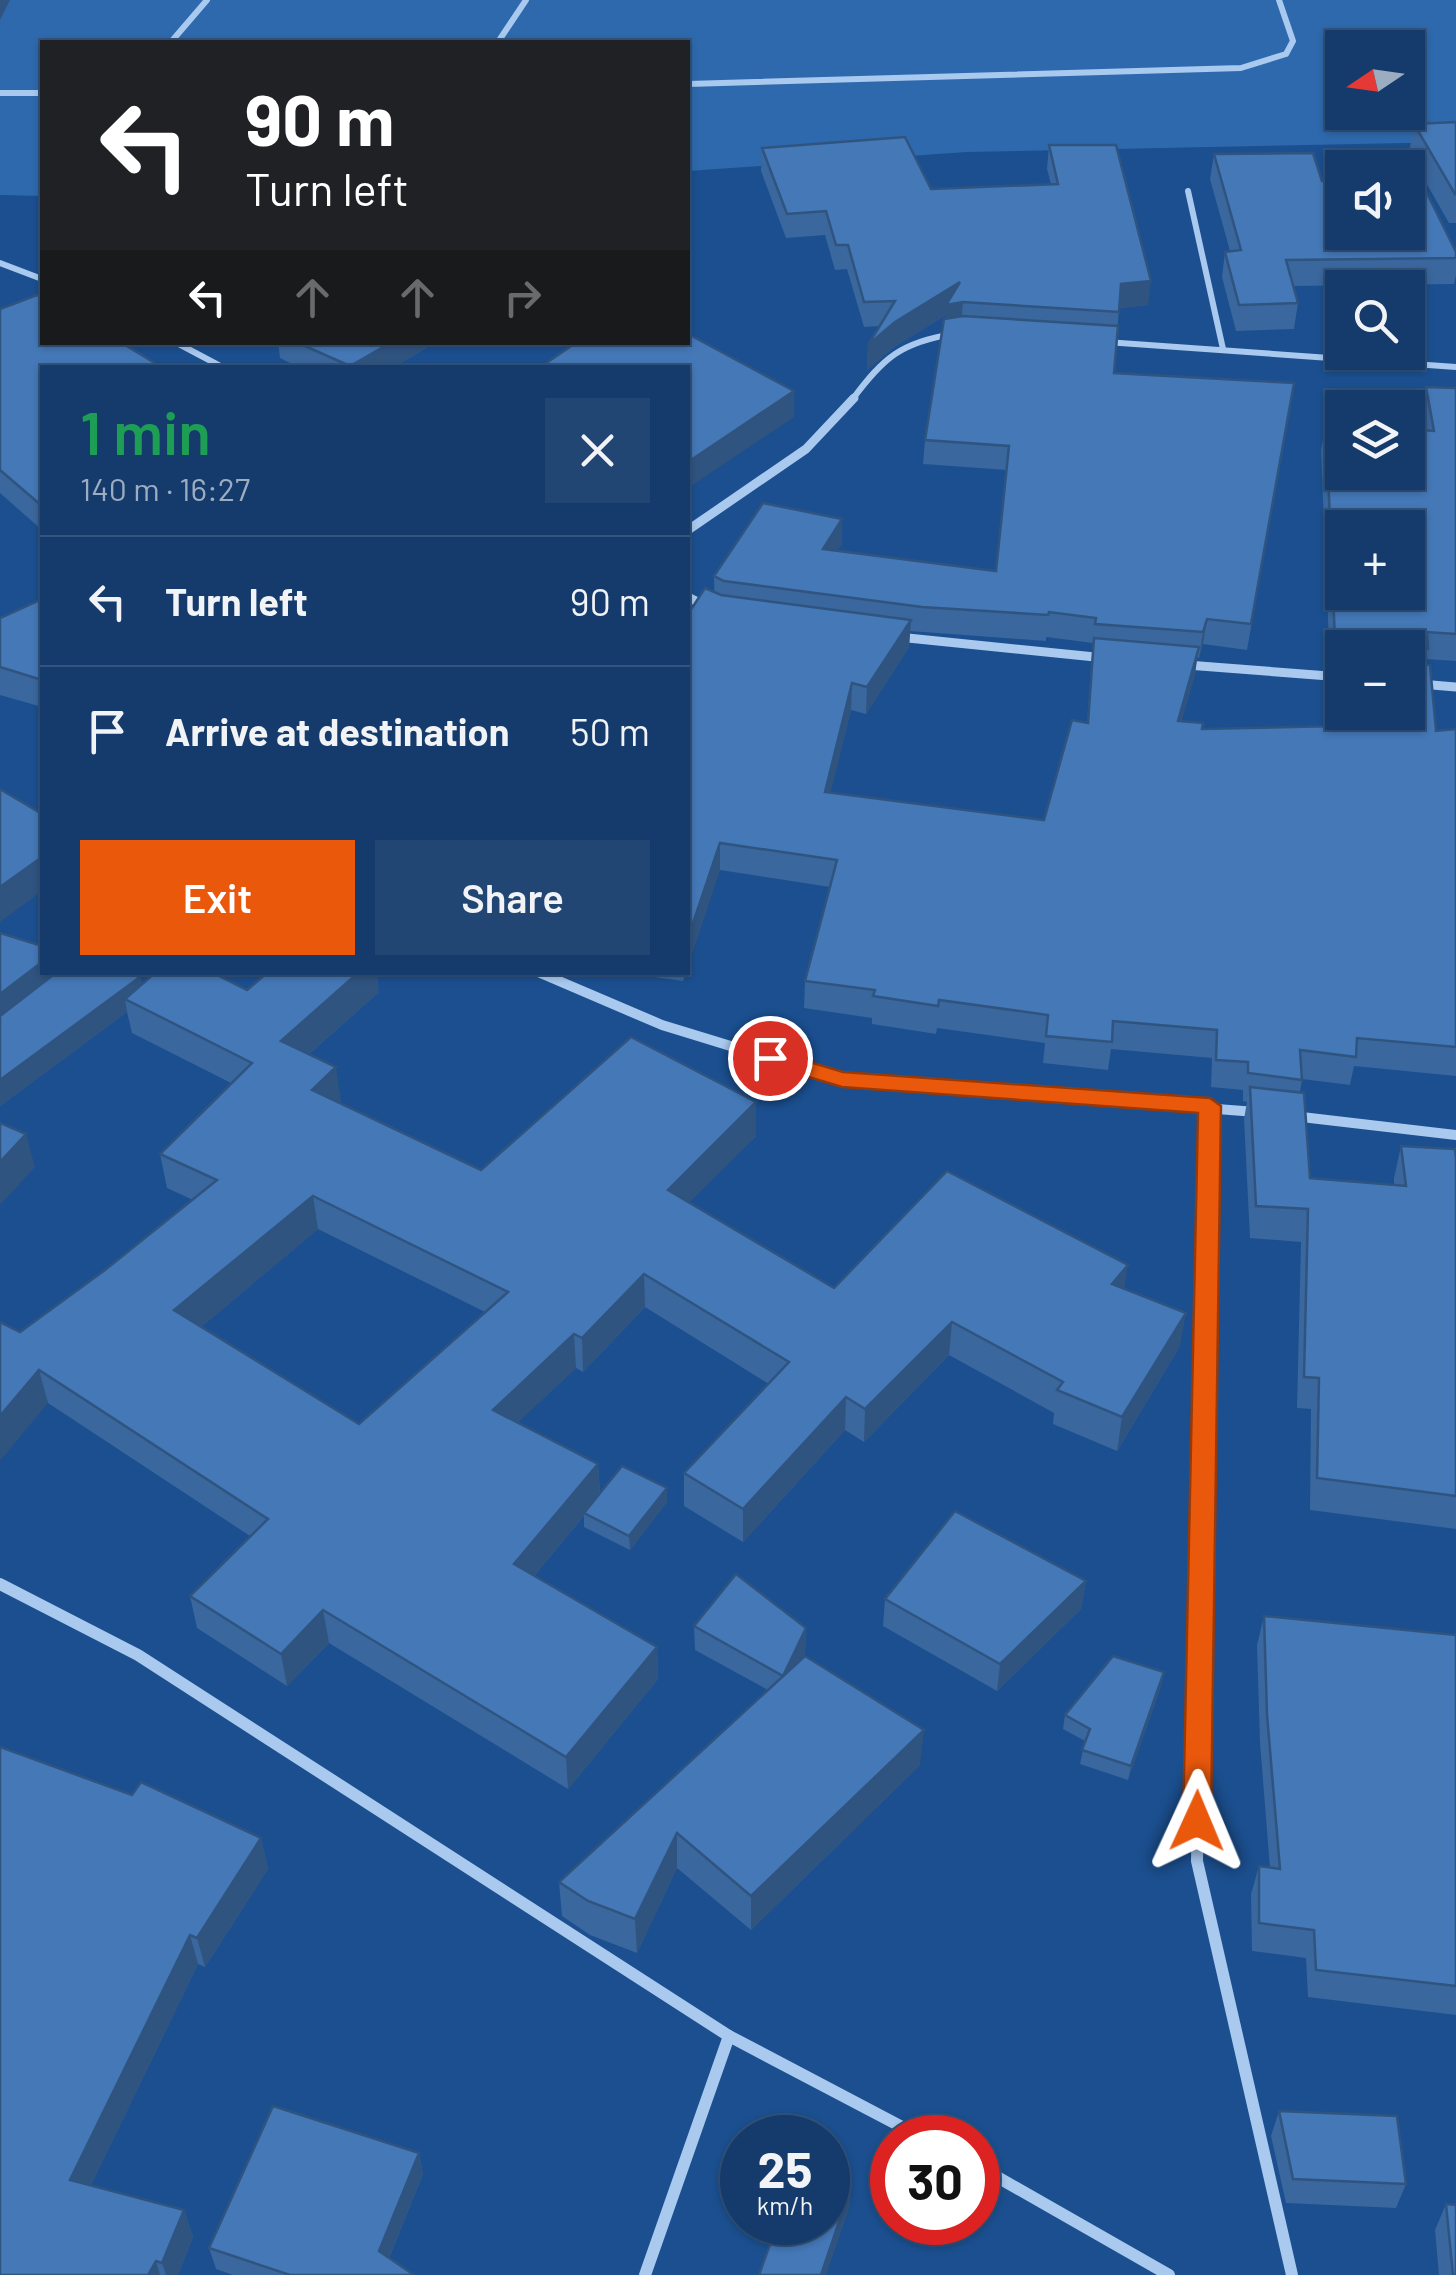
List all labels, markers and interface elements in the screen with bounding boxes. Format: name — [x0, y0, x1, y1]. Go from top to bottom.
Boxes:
north arrow — [1325, 30, 1425, 130]
map controls — [1325, 30, 1425, 730]
text: 90 m — [245, 76, 395, 160]
icon: left — [80, 80, 210, 210]
button: sound — [1325, 150, 1425, 250]
text: Turn left — [245, 161, 409, 215]
icon: left — [180, 270, 235, 325]
icon: ahead — [285, 270, 340, 325]
icon: ahead — [390, 270, 445, 325]
icon: right — [495, 270, 550, 325]
button: search — [1325, 270, 1425, 370]
button: layers — [1325, 390, 1425, 490]
text: 1 min — [80, 395, 211, 467]
button: close — [545, 398, 650, 503]
text: 140 m · 16:27 — [80, 469, 250, 507]
button: + — [1325, 510, 1425, 610]
icon: left — [80, 574, 135, 629]
text: Turn left — [165, 578, 308, 624]
text: 90 m — [570, 578, 650, 624]
button: − — [1325, 630, 1425, 730]
icon: arrive — [80, 704, 135, 759]
text: Arrive at destination — [165, 708, 510, 754]
text: 50 m — [570, 708, 650, 754]
button: Exit — [80, 840, 355, 955]
button: Share — [375, 840, 650, 955]
pin — [728, 1016, 813, 1101]
icon: arrive — [743, 1031, 798, 1086]
position arrow — [1145, 1769, 1249, 1873]
speed limit sign: 30 — [870, 2115, 1000, 2245]
text: 25 — [758, 2138, 812, 2198]
text: km/h — [757, 2190, 813, 2220]

